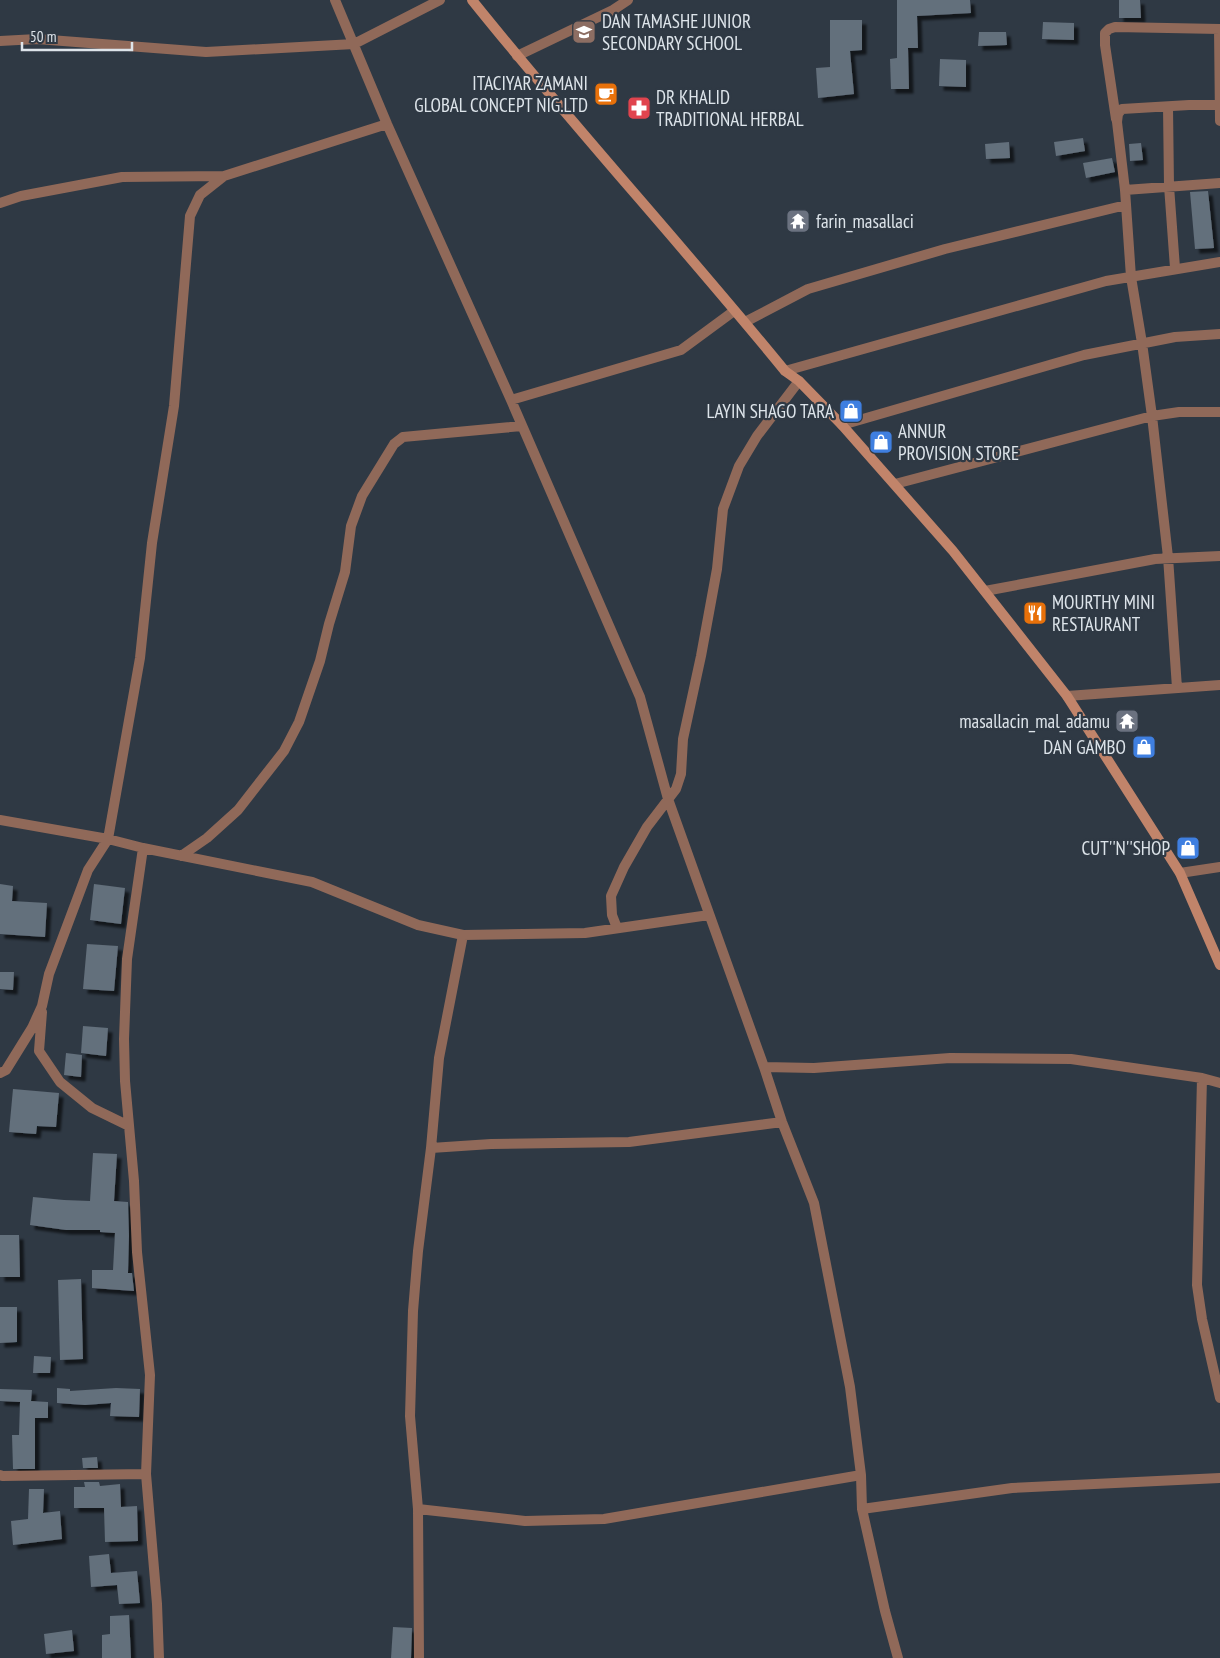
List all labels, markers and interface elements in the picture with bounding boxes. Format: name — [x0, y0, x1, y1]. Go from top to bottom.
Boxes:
place label: DAN TAMASHE JUNIOR SECONDARY SCHOOL — [602, 9, 751, 55]
school or university icon: DAN TAMASHE JUNIOR SECONDARY SCHOOL — [571, 19, 597, 45]
scale bar — [22, 20, 132, 52]
text: 50 m — [30, 27, 56, 46]
place label: ITACIYAR ZAMANI GLOBAL CONCEPT NIG.LTD — [414, 71, 588, 117]
cafe icon: ITACIYAR ZAMANI GLOBAL CONCEPT NIG.LTD — [593, 81, 619, 107]
place label: DR KHALID TRADITIONAL HERBAL — [656, 85, 804, 131]
pharmacy icon: DR KHALID TRADITIONAL HERBAL — [626, 95, 652, 121]
temple icon: farin_masallaci — [785, 208, 811, 234]
place label: farin_masallaci — [816, 209, 914, 233]
shop icon: LAYIN SHAGO TARA — [838, 398, 864, 424]
place label: LAYIN SHAGO TARA — [706, 399, 834, 423]
place label: ANNUR PROVISION STORE — [898, 419, 1019, 465]
shop icon: ANNUR PROVISION STORE — [868, 429, 894, 455]
place label: MOURTHY MINI RESTAURANT — [1052, 590, 1155, 636]
restaurant icon: MOURTHY MINI RESTAURANT — [1022, 600, 1048, 626]
temple icon: masallacin_mal_adamu — [1114, 708, 1140, 734]
place label: masallacin_mal_adamu — [959, 709, 1110, 733]
shop icon: DAN GAMBO — [1131, 734, 1157, 760]
place label: DAN GAMBO — [1043, 735, 1126, 759]
shop icon: CUT''N''SHOP — [1175, 835, 1201, 861]
place label: CUT''N''SHOP — [1082, 836, 1170, 860]

